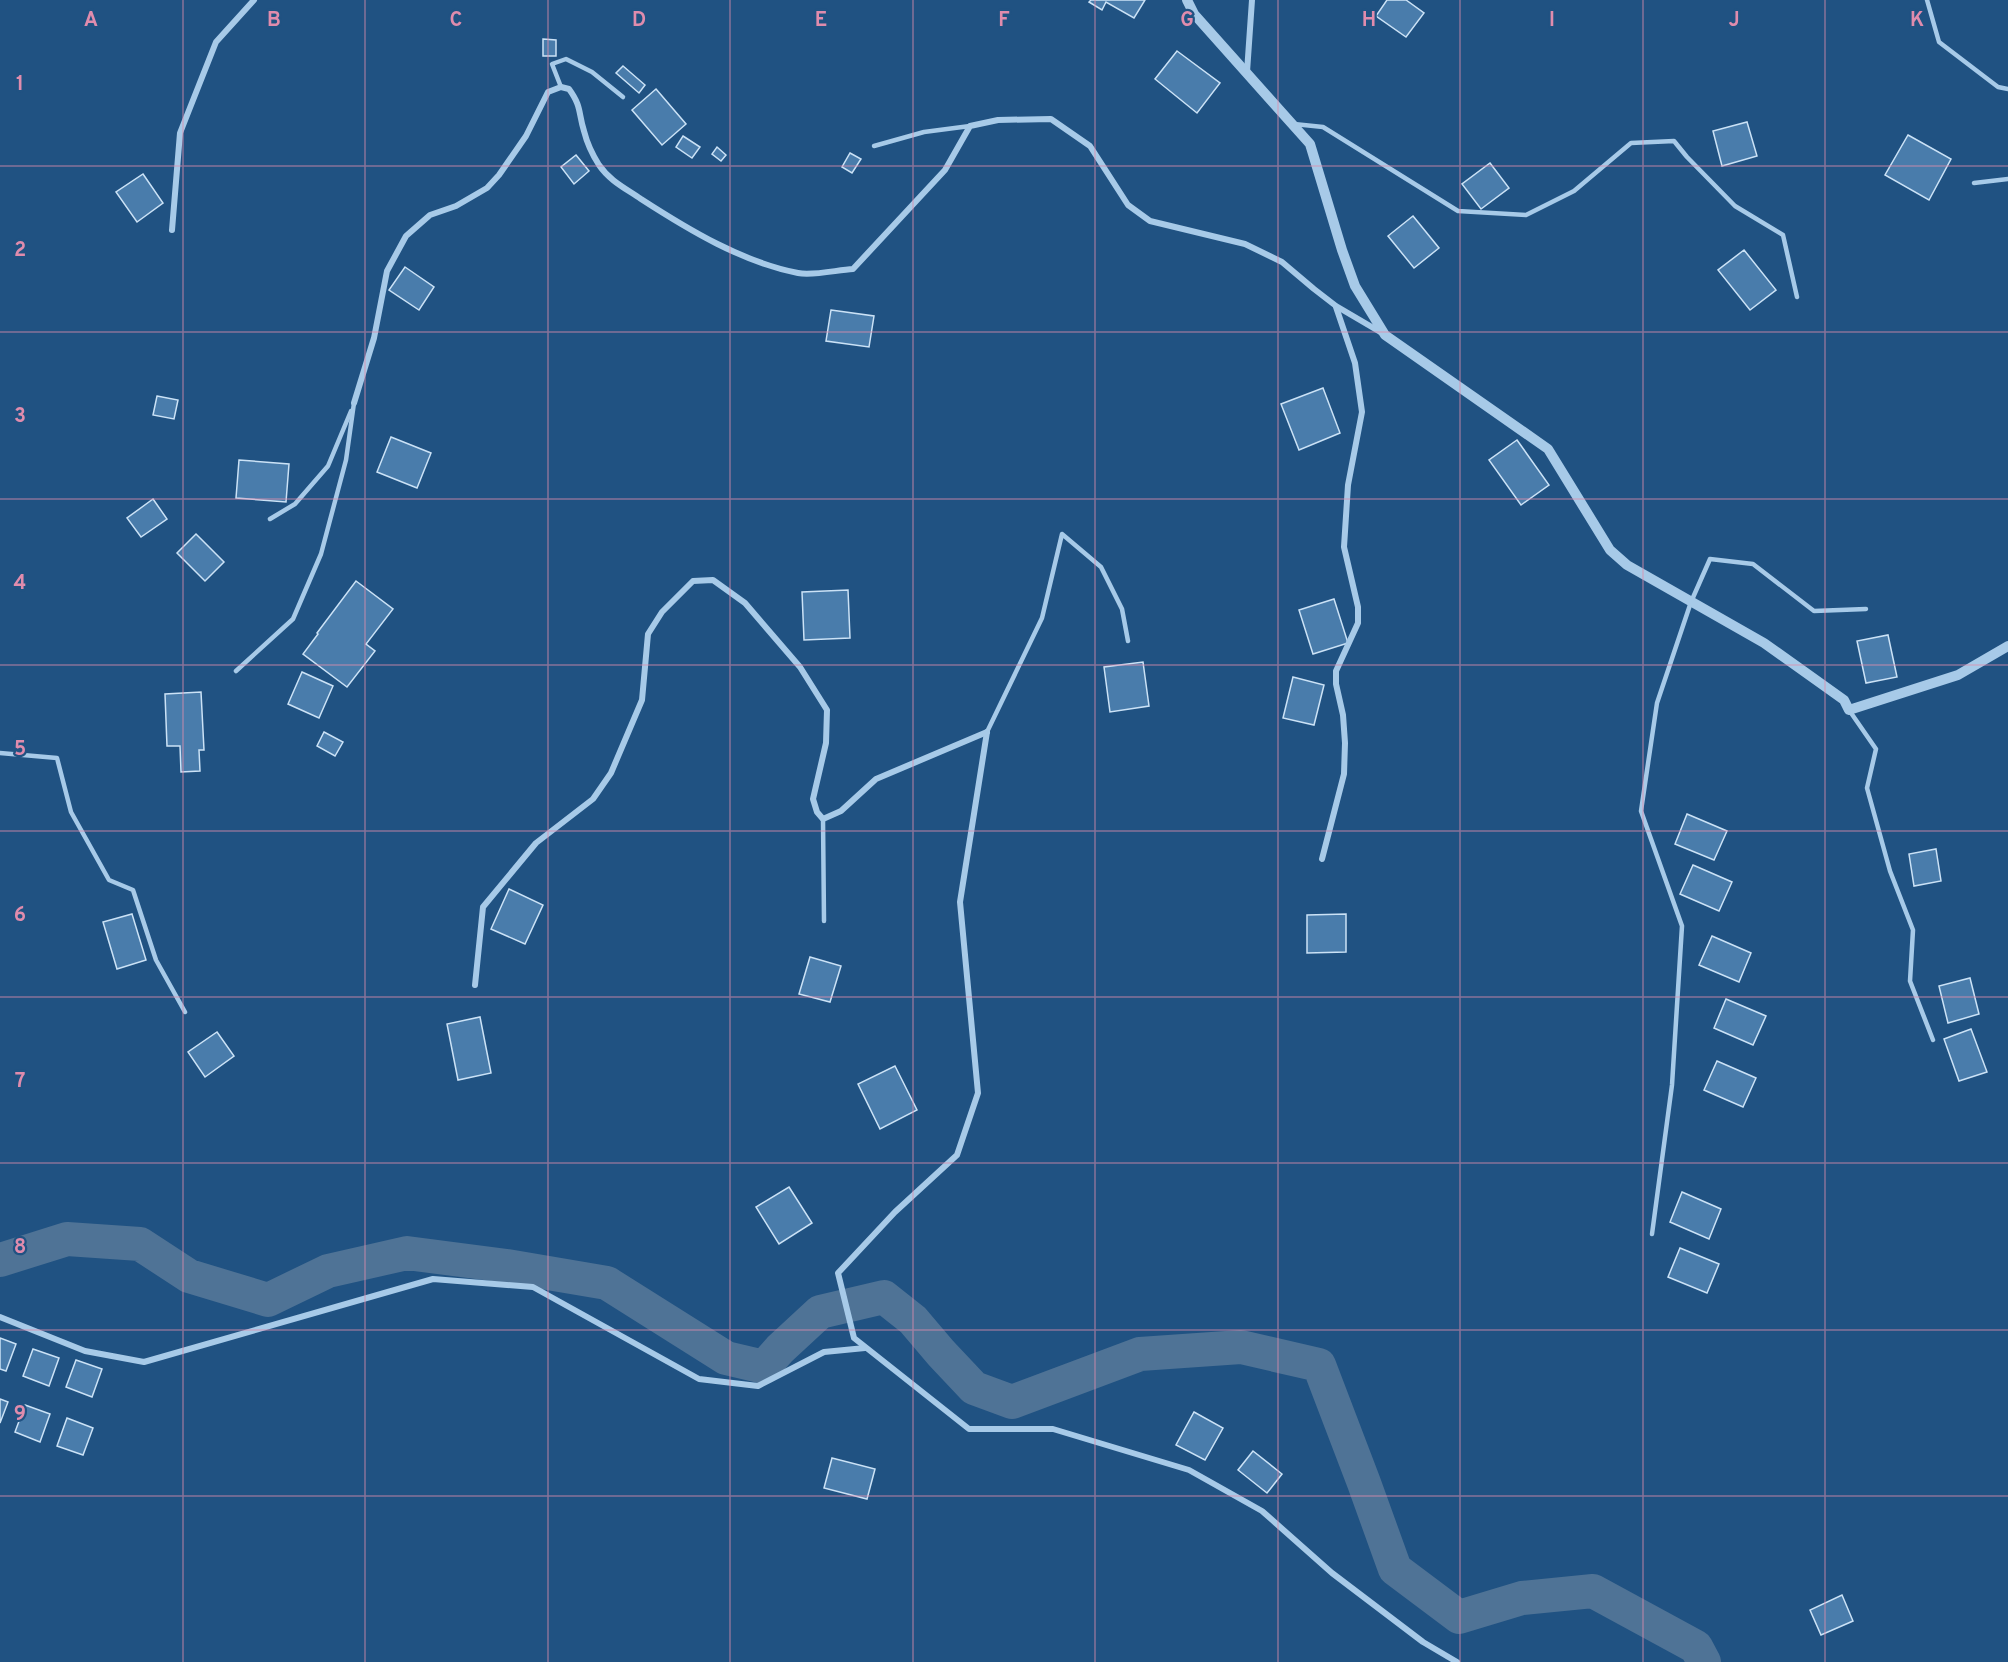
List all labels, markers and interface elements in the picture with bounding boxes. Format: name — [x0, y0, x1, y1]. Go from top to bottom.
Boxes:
text: A — [84, 8, 98, 34]
text: B — [267, 8, 281, 34]
text: C — [450, 8, 462, 34]
text: D — [632, 8, 646, 34]
text: E — [815, 8, 827, 34]
text: F — [998, 8, 1010, 34]
text: G — [1180, 8, 1194, 34]
text: H — [1362, 8, 1376, 34]
text: I — [1549, 8, 1555, 34]
text: J — [1728, 8, 1740, 34]
text: K — [1910, 8, 1924, 34]
text: 1 — [16, 72, 24, 98]
text: 2 — [14, 238, 26, 264]
text: 3 — [14, 404, 26, 430]
text: 4 — [14, 571, 26, 597]
text: 5 — [14, 737, 26, 763]
text: 6 — [14, 903, 26, 929]
text: 7 — [15, 1069, 25, 1095]
text: 8 — [14, 1235, 26, 1261]
text: 9 — [14, 1402, 26, 1428]

